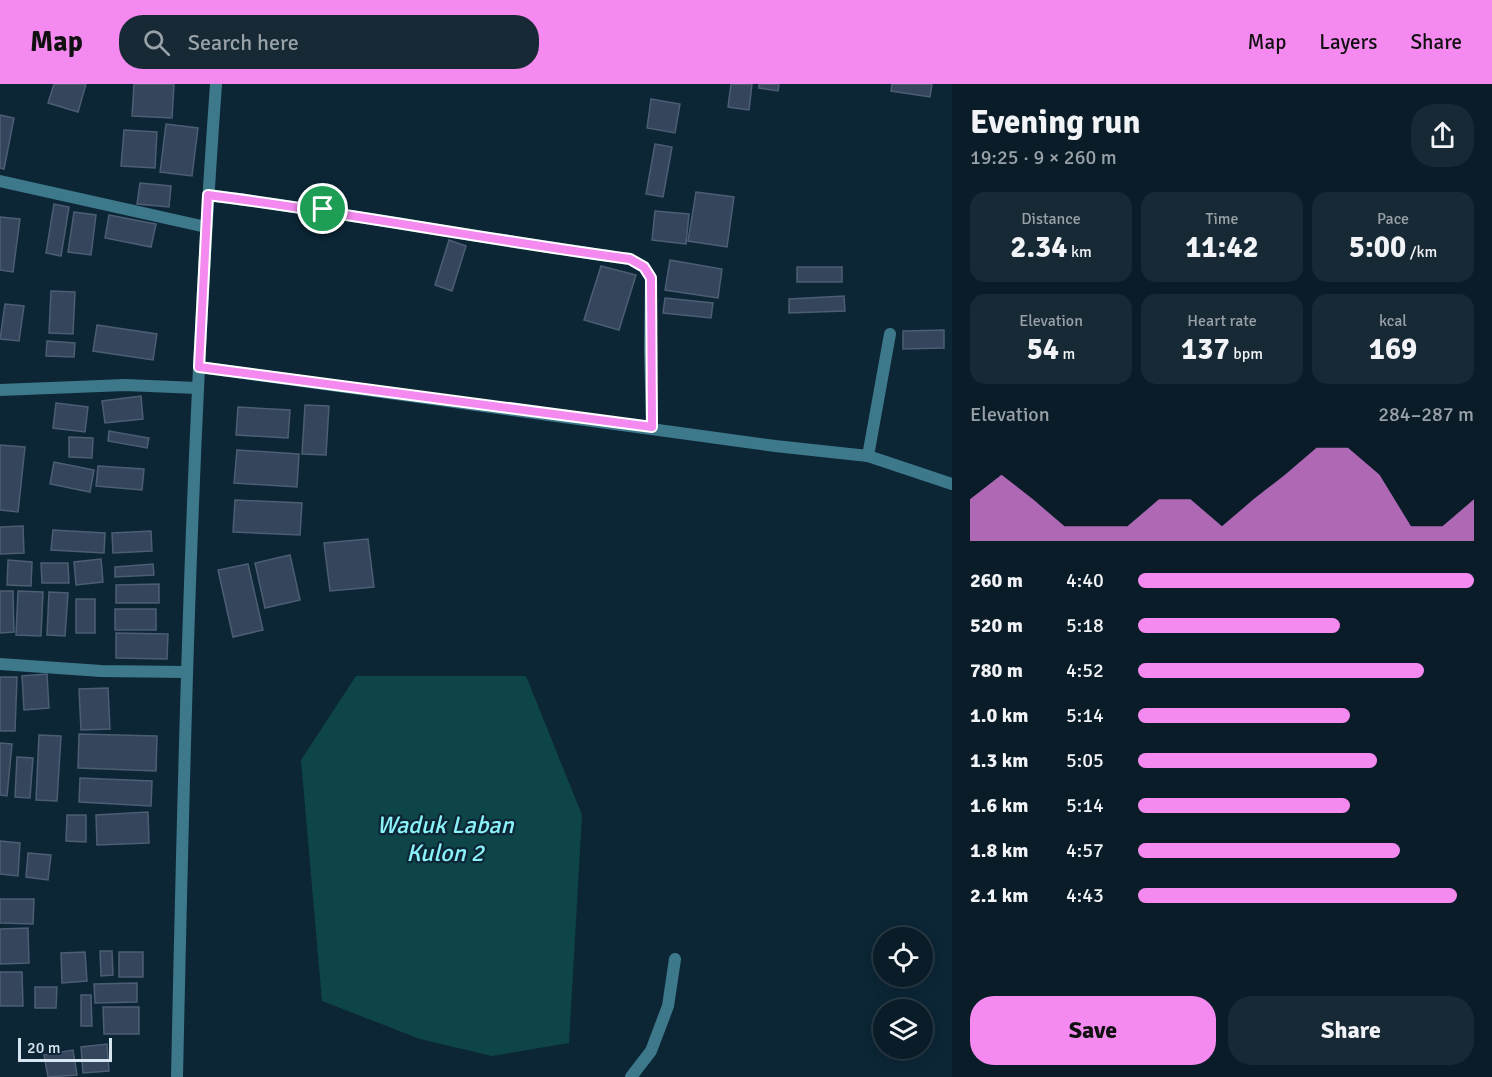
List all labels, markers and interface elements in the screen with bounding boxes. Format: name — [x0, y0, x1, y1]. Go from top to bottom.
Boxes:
search box — [119, 15, 539, 69]
text: Map — [30, 25, 83, 59]
icon: search — [140, 26, 173, 59]
text: Search here — [188, 29, 299, 56]
text: Map — [1248, 29, 1286, 55]
text: Layers — [1319, 29, 1377, 55]
text: Share — [1410, 29, 1462, 55]
text: Evening run — [970, 102, 1140, 143]
button: share — [1411, 104, 1474, 167]
text: 19:25 · 9 × 260 m — [970, 145, 1117, 170]
pin — [297, 183, 348, 234]
icon: arrive — [306, 192, 339, 225]
text: Distance — [1021, 209, 1081, 229]
text: Time — [1206, 209, 1238, 229]
text: Pace — [1377, 209, 1409, 229]
text: 2.34 — [1010, 229, 1067, 266]
text: 11:42 — [1185, 229, 1259, 266]
text: 5:00 — [1349, 229, 1406, 266]
text: km — [1067, 242, 1092, 262]
text: /km — [1406, 242, 1437, 262]
text: Elevation — [1019, 311, 1083, 331]
text: Heart rate — [1187, 311, 1257, 331]
text: kcal — [1379, 311, 1407, 331]
text: 54 — [1027, 331, 1059, 368]
text: 137 — [1181, 331, 1230, 368]
text: 169 — [1369, 331, 1417, 368]
text: m — [1059, 344, 1075, 364]
text: bpm — [1230, 344, 1263, 364]
text: Elevation — [970, 402, 1050, 427]
text: 284–287 m — [1378, 402, 1474, 427]
text: 260 m — [970, 568, 1023, 593]
text: 4:40 — [1066, 568, 1104, 593]
text: 520 m — [970, 613, 1023, 638]
text: 5:18 — [1066, 613, 1104, 638]
text: 780 m — [970, 658, 1023, 683]
text: 4:52 — [1066, 658, 1104, 683]
text: 1.0 km — [970, 703, 1028, 728]
text: 5:14 — [1066, 703, 1104, 728]
text: 1.3 km — [970, 748, 1028, 773]
text: 5:05 — [1066, 748, 1104, 773]
text: 1.6 km — [970, 793, 1028, 818]
text: 5:14 — [1066, 793, 1104, 818]
water label: Waduk Laban Kulon 2 — [376, 810, 514, 868]
text: 1.8 km — [970, 838, 1028, 863]
text: 4:57 — [1066, 838, 1104, 863]
text: 2.1 km — [970, 883, 1028, 908]
text: 4:43 — [1066, 883, 1104, 908]
map controls — [873, 927, 933, 1059]
button: locate — [873, 927, 933, 987]
button: Save — [970, 996, 1216, 1065]
button: Share — [1228, 996, 1474, 1065]
button: layers — [873, 999, 933, 1059]
scale bar — [18, 1035, 112, 1062]
text: 20 m — [27, 1038, 61, 1058]

